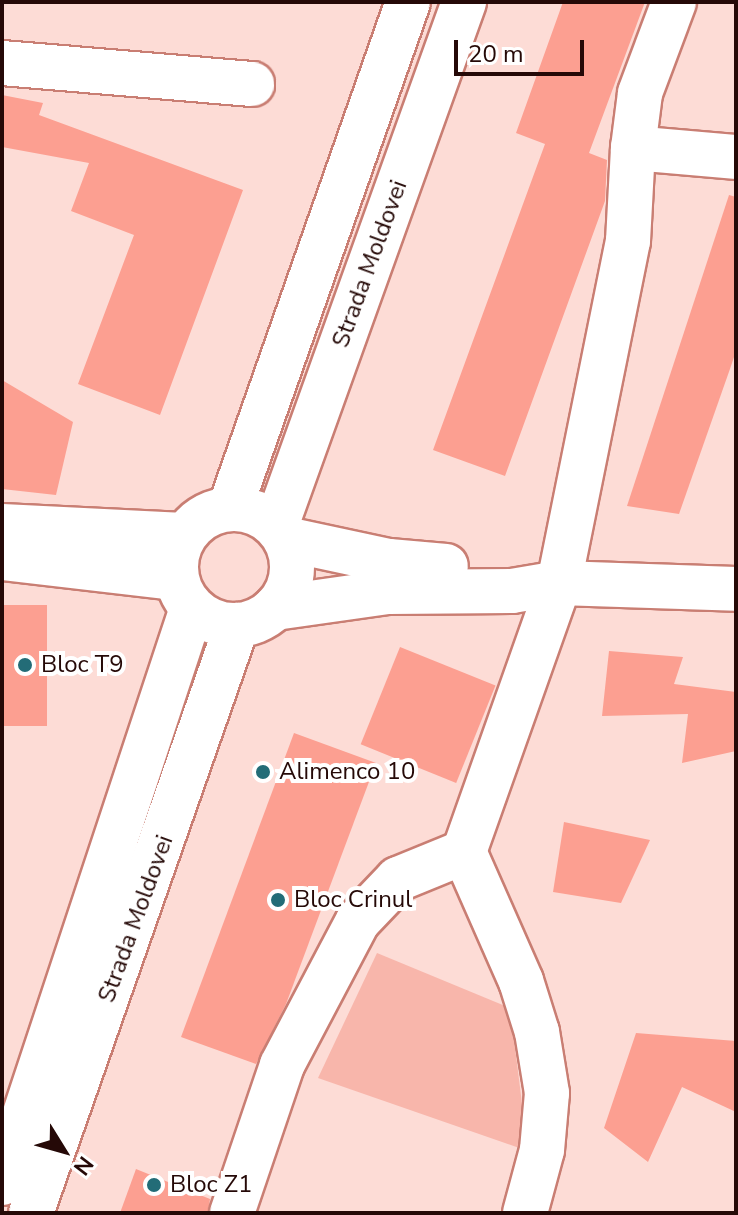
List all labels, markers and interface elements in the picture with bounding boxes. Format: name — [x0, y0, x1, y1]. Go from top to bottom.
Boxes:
scale bar — [458, 24, 588, 74]
text: 20 m — [468, 38, 524, 70]
street label: Strada Moldovei — [326, 177, 414, 351]
place label: Bloc T9 — [41, 651, 124, 679]
marker: Bloc T9 — [16, 656, 34, 674]
place label: Alimenco 10 — [279, 758, 415, 786]
marker: Alimenco 10 — [254, 763, 272, 781]
street label: Strada Moldovei — [92, 832, 180, 1006]
place label: Bloc Crinul — [294, 886, 412, 914]
marker: Bloc Crinul — [269, 891, 287, 909]
north arrow — [24, 1111, 104, 1191]
text: N — [66, 1150, 100, 1181]
place label: Bloc Z1 — [170, 1171, 252, 1199]
marker: Bloc Z1 — [145, 1176, 163, 1194]

